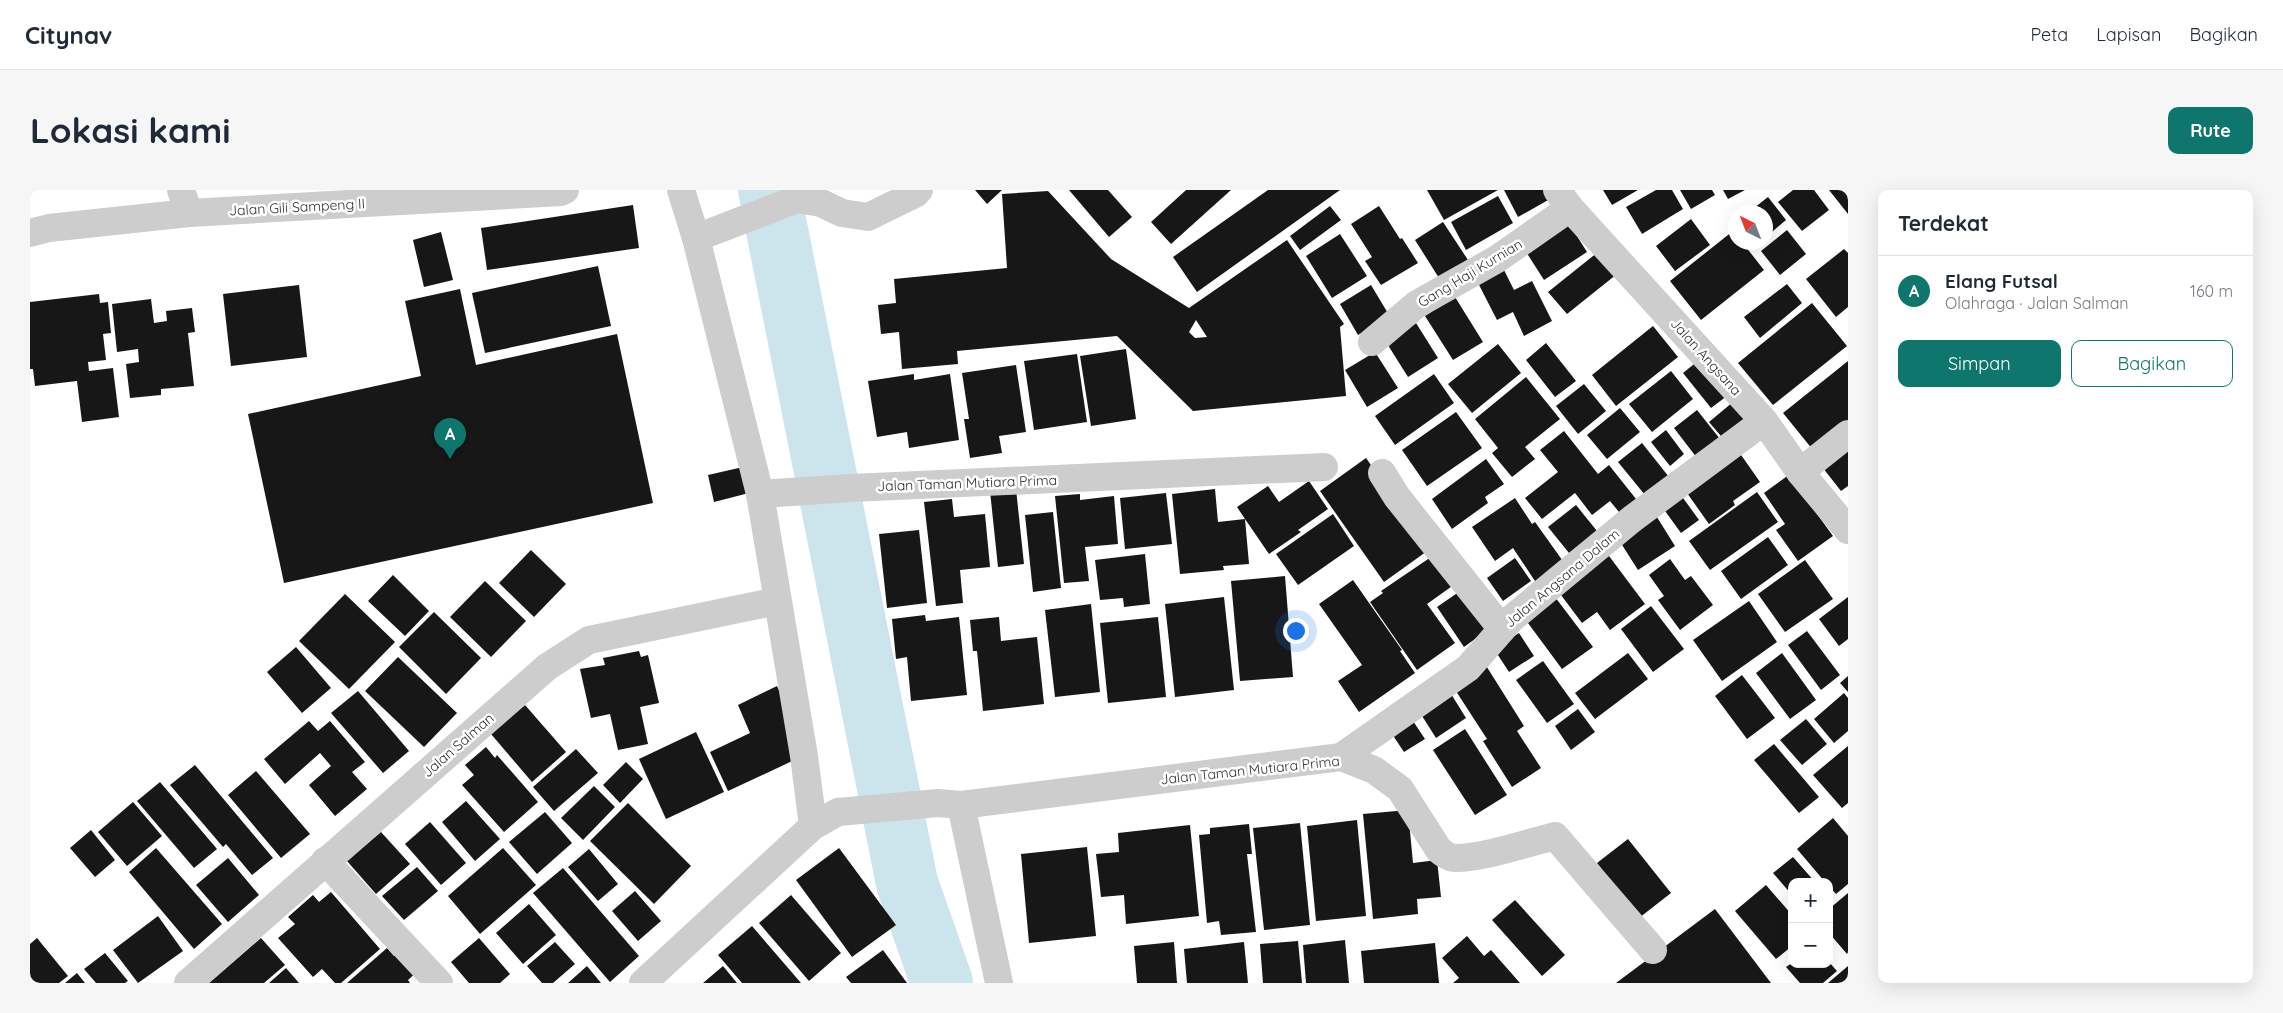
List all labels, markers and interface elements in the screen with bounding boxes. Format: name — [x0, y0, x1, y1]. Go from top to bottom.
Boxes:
text: Citynav — [25, 20, 112, 50]
text: Peta — [2031, 23, 2068, 46]
text: Lapisan — [2096, 23, 2161, 46]
text: Bagikan — [2189, 23, 2258, 46]
button: Rute — [2168, 107, 2253, 154]
text: Lokasi kami — [30, 108, 230, 152]
street label: Jalan Gili Sampeng II — [229, 194, 365, 220]
north arrow — [1728, 205, 1773, 250]
text: Terdekat — [1898, 210, 1989, 236]
street label: Gang Haji Kurnian — [1415, 235, 1525, 311]
text: Elang Futsal — [1945, 269, 2058, 293]
text: A — [1909, 281, 1919, 301]
text: 160 m — [2190, 281, 2233, 301]
text: Olahraga · Jalan Salman — [1945, 293, 2129, 313]
street label: Jalan Angsana — [1667, 315, 1745, 399]
button: Simpan — [1898, 340, 2061, 387]
button: Bagikan — [2071, 340, 2233, 387]
pin: A — [434, 418, 466, 459]
street label: Jalan Taman Mutiara Prima — [877, 471, 1057, 495]
street label: Jalan Angsana Dalam — [1501, 525, 1623, 631]
your location — [1283, 618, 1309, 644]
street label: Jalan Salman — [418, 709, 498, 781]
street label: Jalan Taman Mutiara Prima — [1159, 752, 1341, 788]
map controls — [1788, 878, 1833, 968]
button: + — [1788, 878, 1833, 923]
button: − — [1788, 923, 1833, 968]

